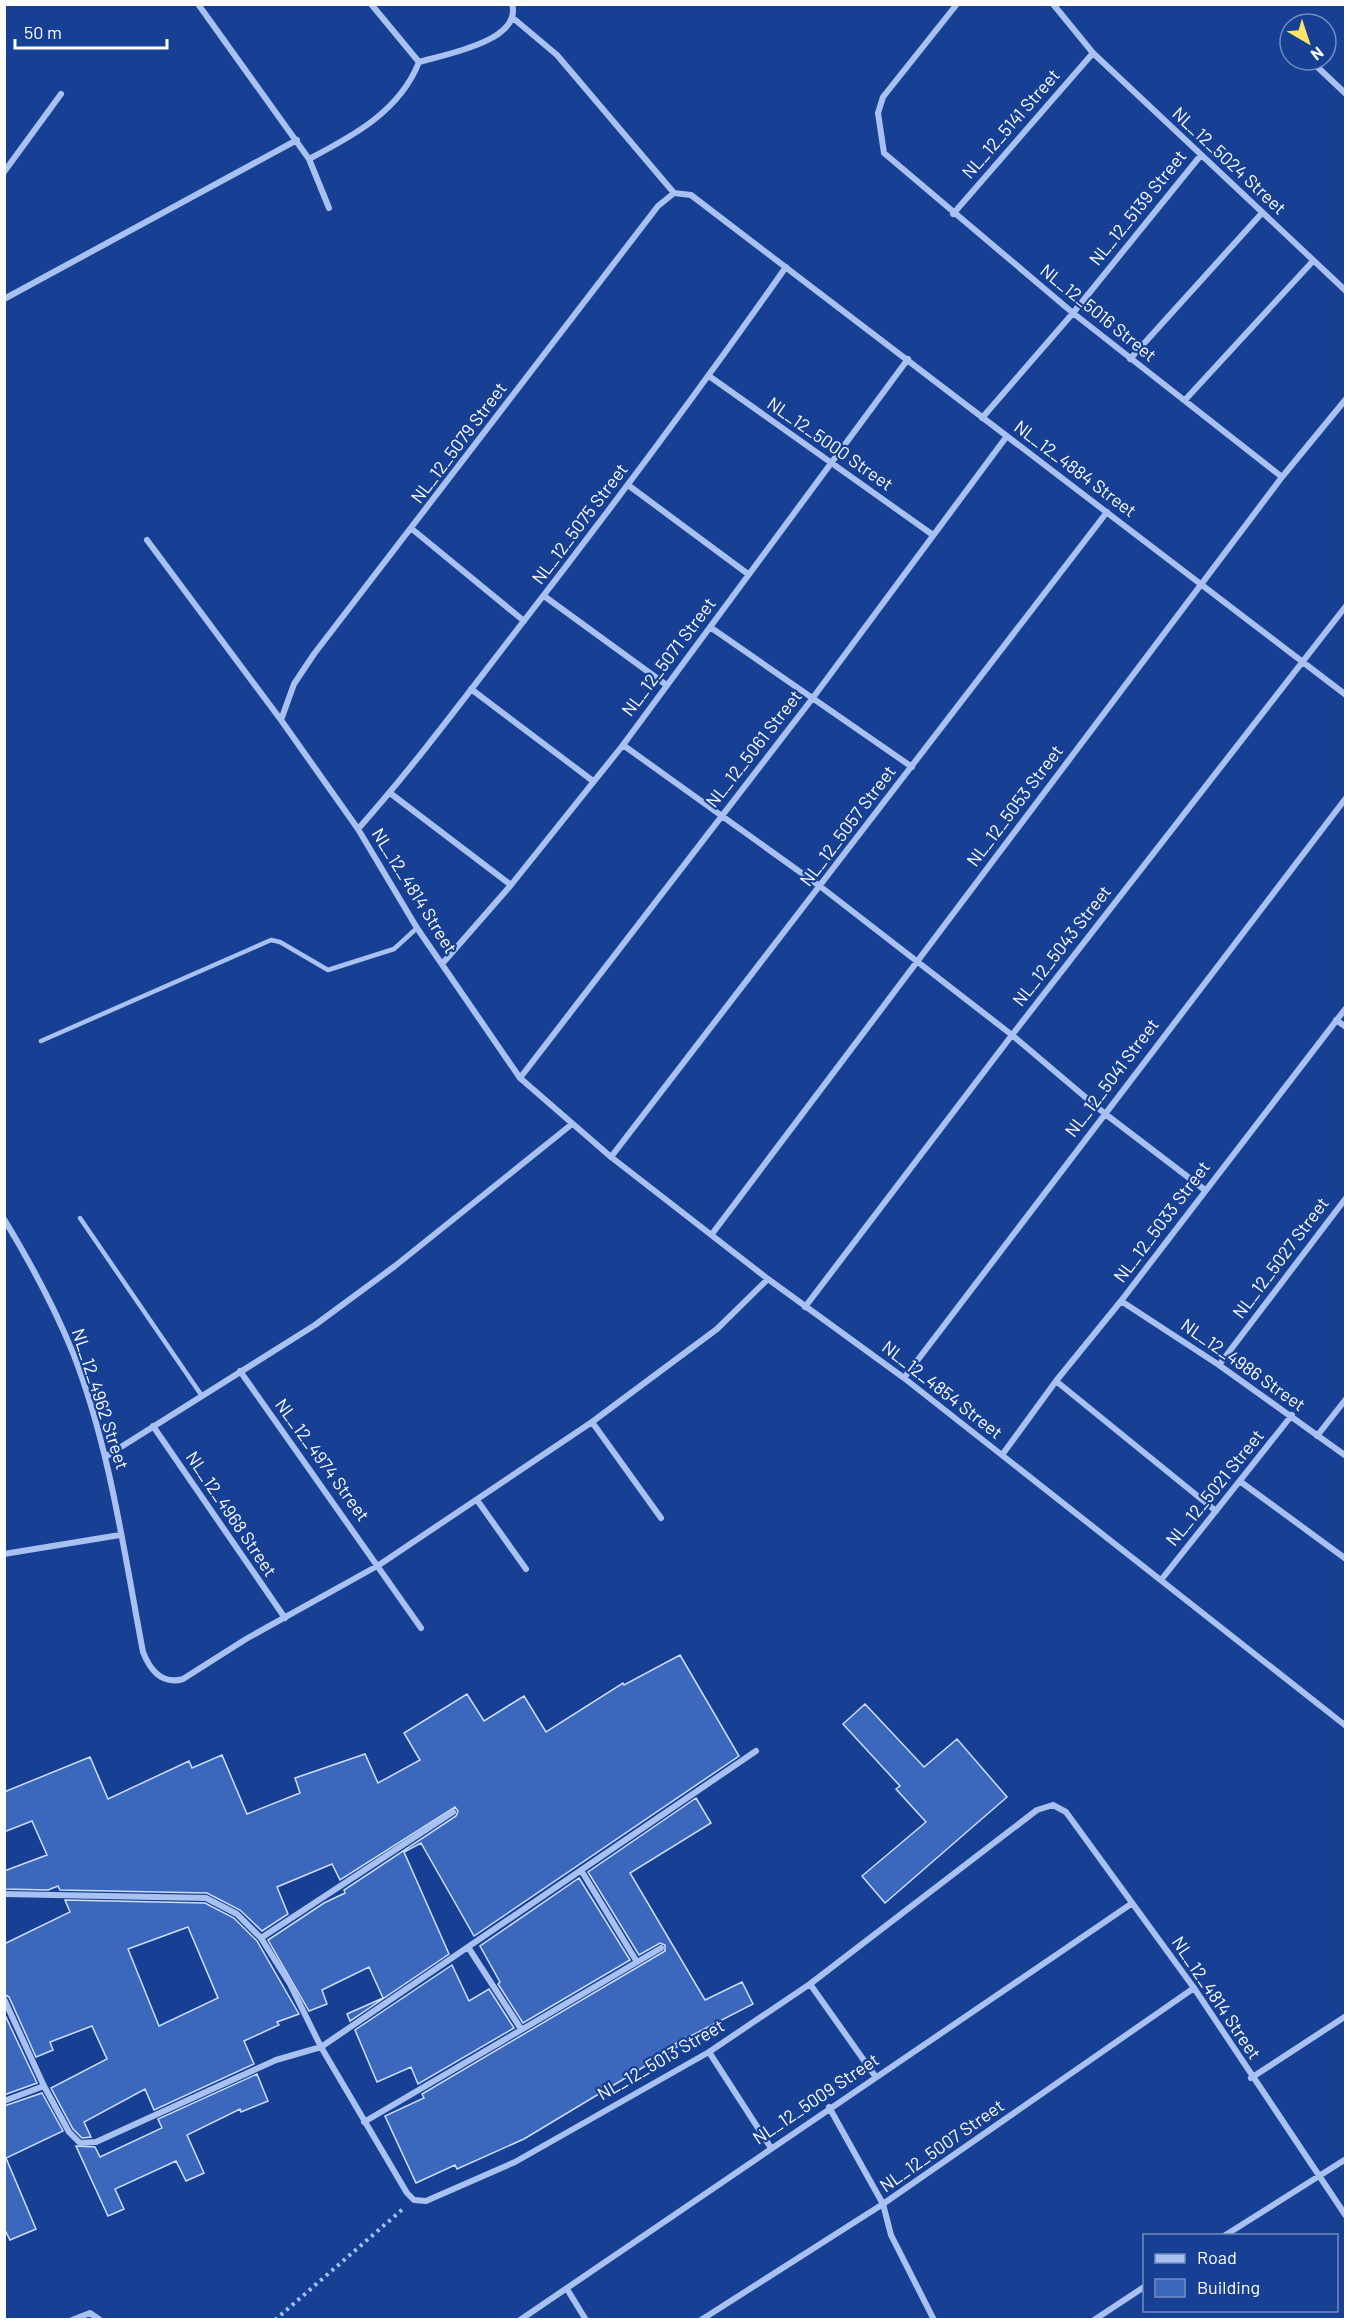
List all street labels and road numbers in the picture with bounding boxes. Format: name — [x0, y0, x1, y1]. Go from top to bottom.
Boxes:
street label: NL_12_5141 Street — [957, 64, 1064, 183]
street label: NL_12_5024 Street — [1168, 102, 1291, 219]
street label: NL_12_5139 Street — [1084, 145, 1191, 270]
street label: NL_12_5016 Street — [1036, 259, 1161, 366]
street label: NL_12_5079 Street — [406, 378, 511, 507]
street label: NL_12_5000 Street — [764, 392, 898, 495]
street label: NL_12_4884 Street — [1010, 415, 1141, 521]
street label: NL_12_5075 Street — [527, 459, 632, 588]
street label: NL_12_5071 Street — [616, 593, 720, 720]
street label: NL_12_5061 Street — [700, 685, 806, 812]
street label: NL_12_5053 Street — [961, 740, 1067, 870]
street label: NL_12_5057 Street — [795, 761, 900, 890]
street label: NL_12_4814 Street — [367, 824, 462, 957]
street label: NL_12_5043 Street — [1007, 881, 1115, 1010]
street label: NL_12_5041 Street — [1060, 1014, 1163, 1141]
street label: NL_12_5033 Street — [1108, 1156, 1214, 1287]
street label: NL_12_5027 Street — [1227, 1192, 1333, 1322]
street label: NL_12_4986 Street — [1177, 1313, 1310, 1415]
street label: NL_12_4962 Street — [68, 1326, 134, 1472]
street label: NL_12_4854 Street — [878, 1335, 1007, 1443]
street label: NL_12_4974 Street — [271, 1394, 375, 1525]
street label: NL_12_5021 Street — [1160, 1425, 1268, 1550]
street label: NL_12_4968 Street — [182, 1447, 282, 1580]
street label: NL_12_4814 Street — [1168, 1932, 1266, 2063]
street label: NL_12_5013 Street — [593, 2014, 728, 2104]
street label: NL_12_5009 Street — [748, 2048, 883, 2149]
street label: NL_12_5007 Street — [875, 2094, 1008, 2196]

